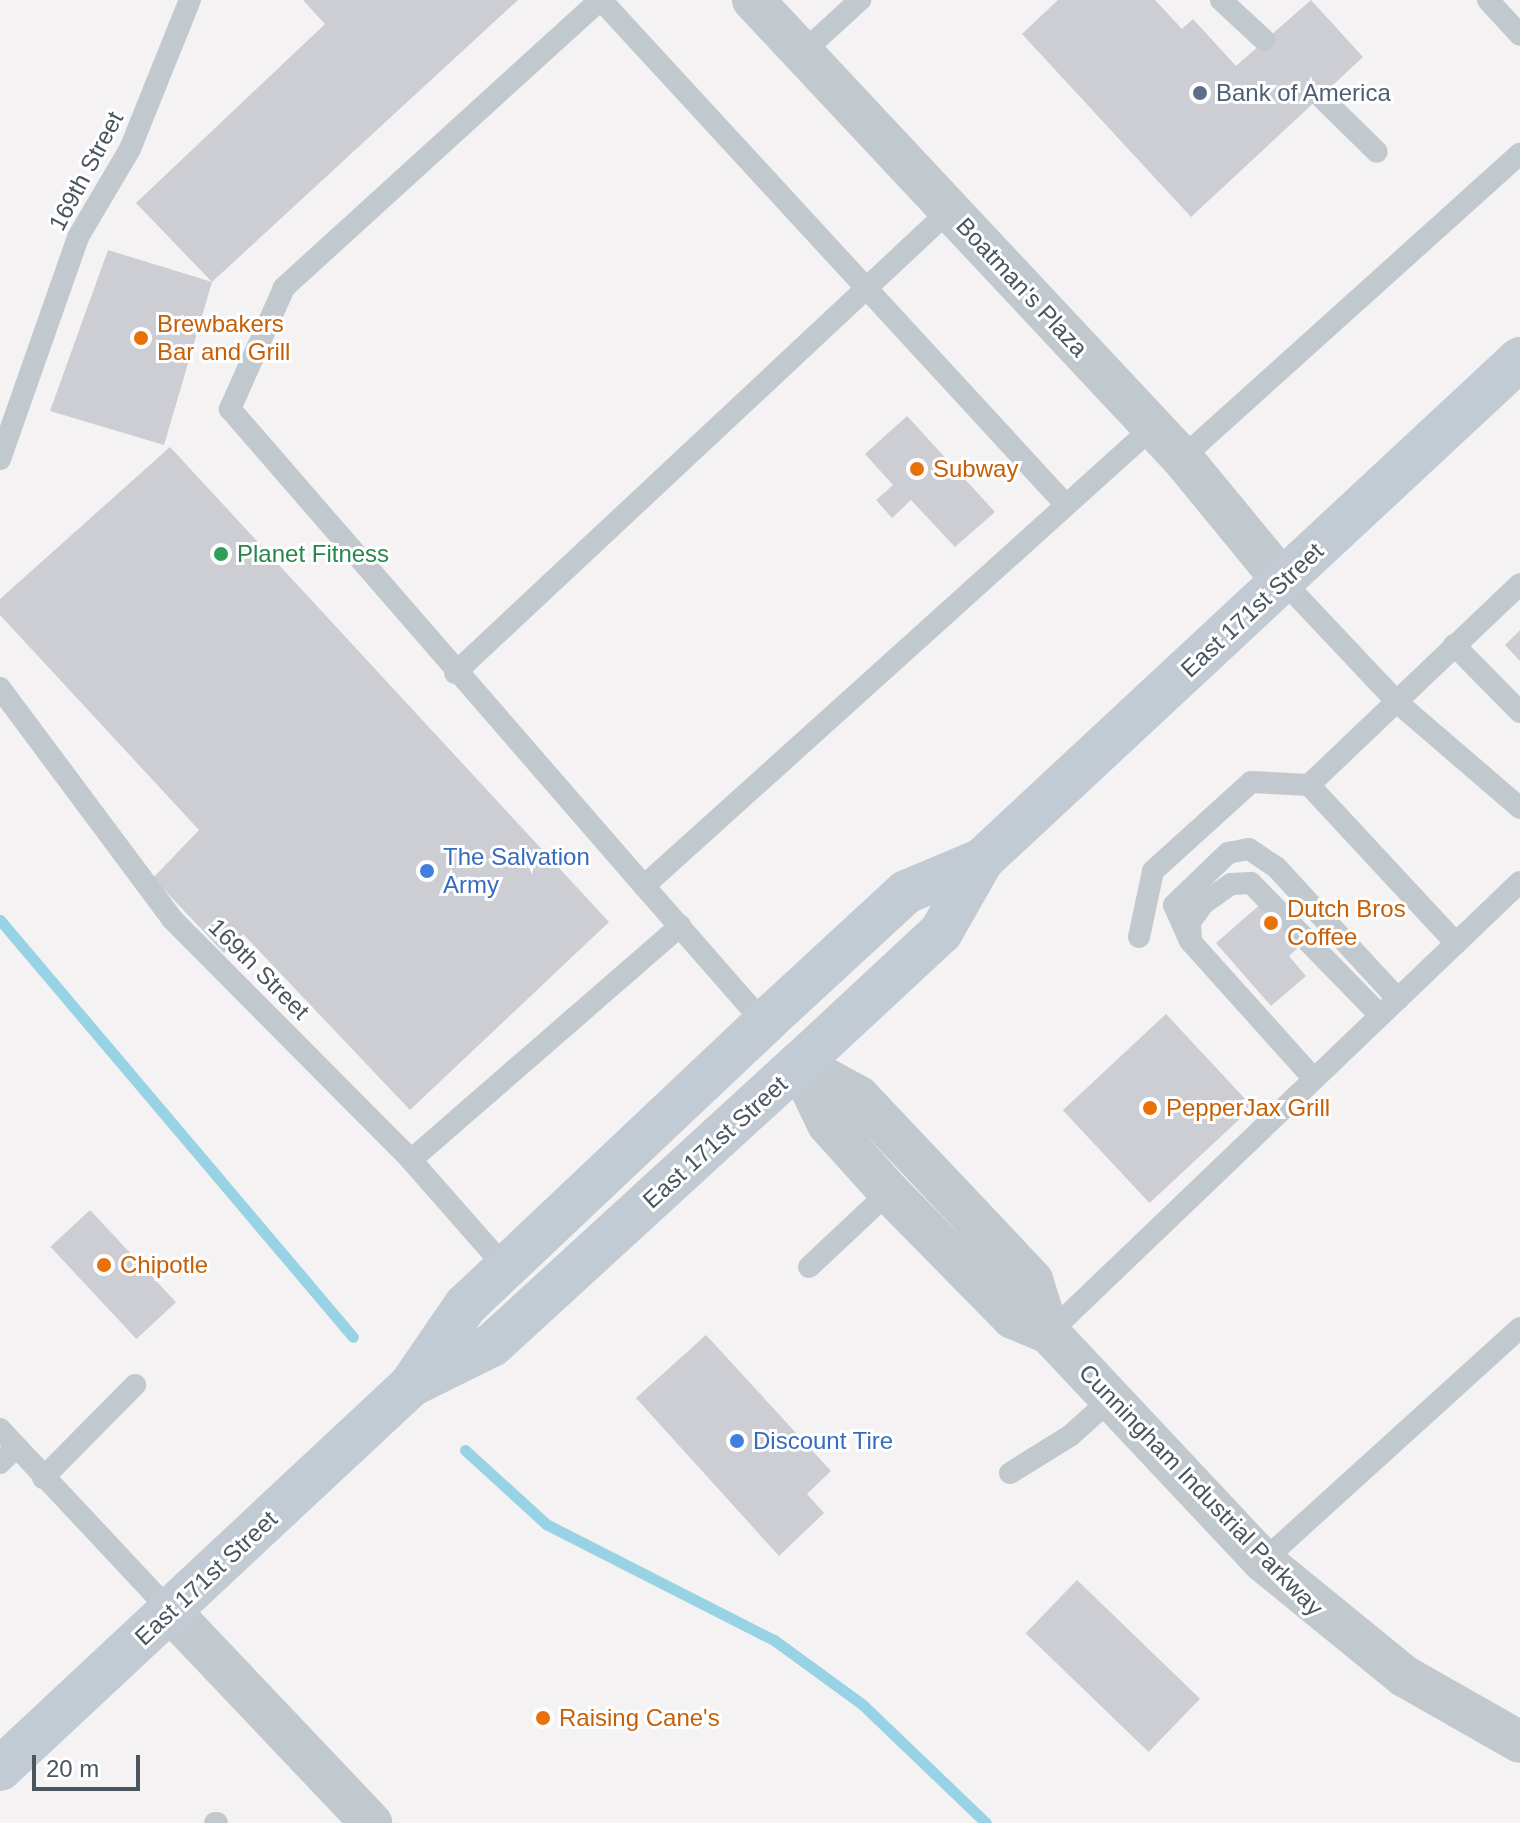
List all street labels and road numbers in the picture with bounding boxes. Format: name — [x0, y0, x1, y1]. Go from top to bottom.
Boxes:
street label: 169th Street — [43, 107, 129, 235]
street label: Boatman's Plaza — [950, 212, 1094, 362]
street label: East 171st Street — [1175, 537, 1329, 683]
street label: 169th Street — [203, 913, 315, 1025]
street label: East 171st Street — [637, 1070, 793, 1214]
street label: Cunningham Industrial Parkway — [1073, 1358, 1329, 1622]
street label: East 171st Street — [129, 1505, 283, 1651]

